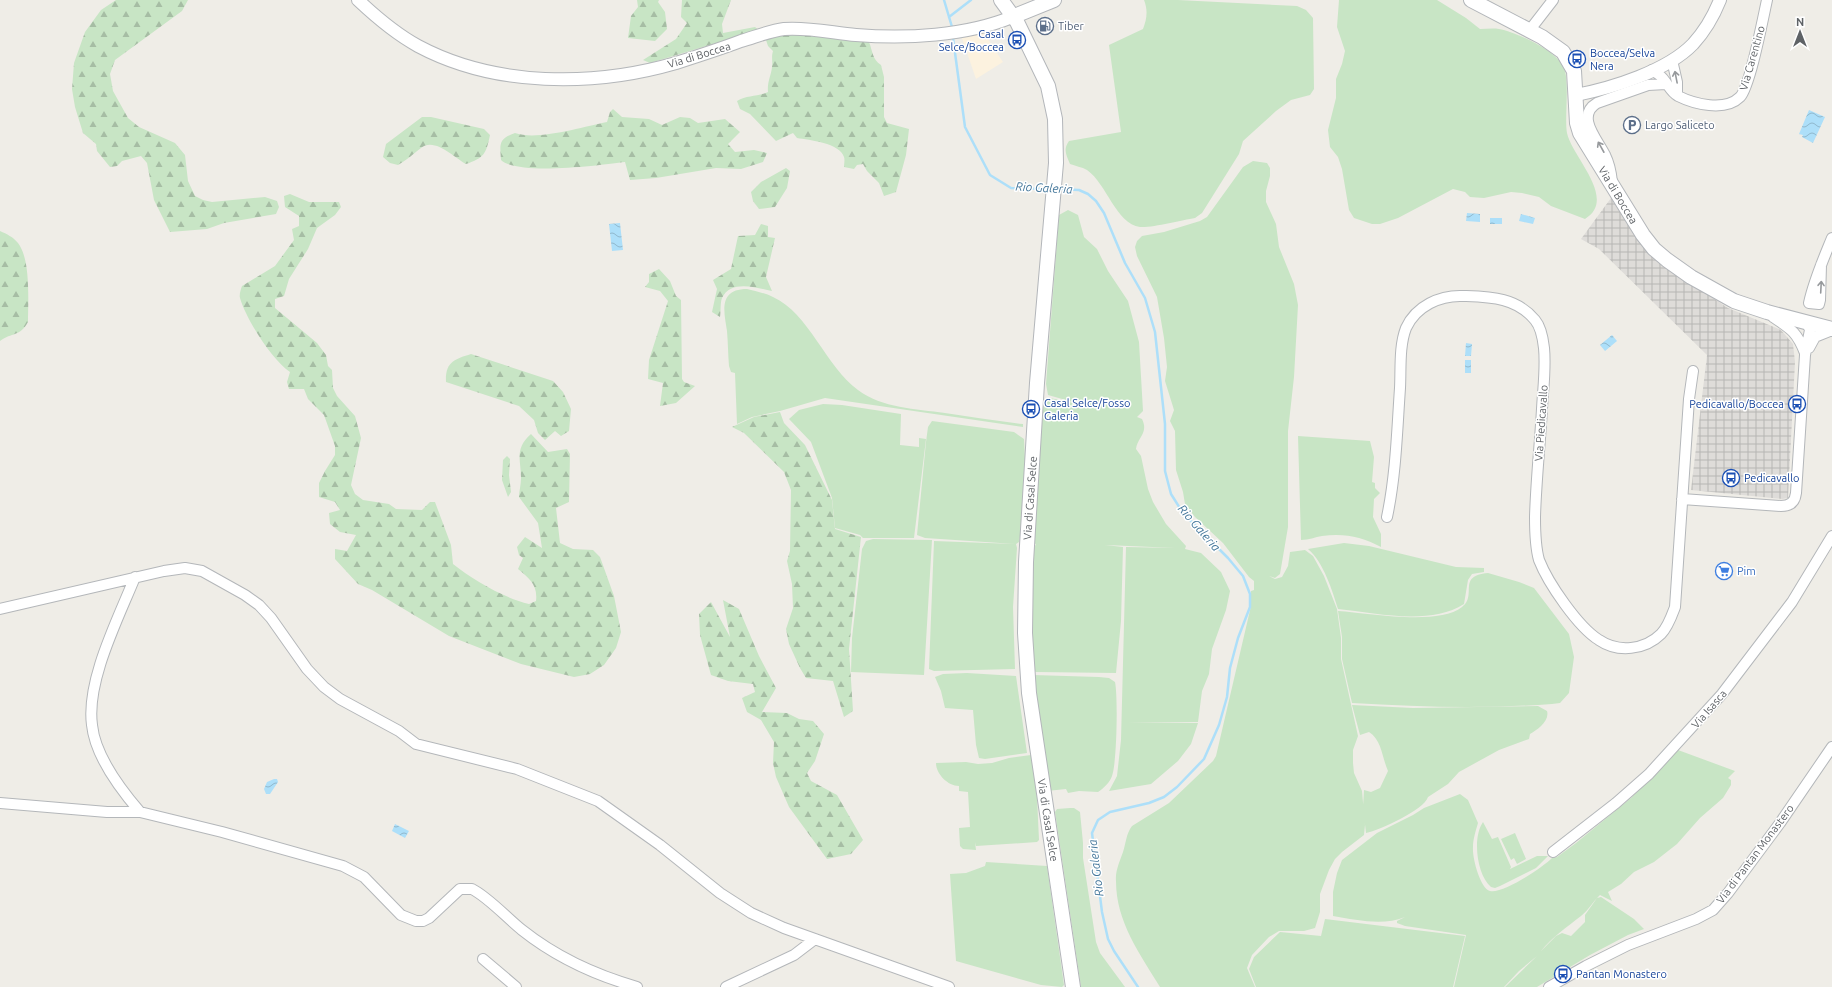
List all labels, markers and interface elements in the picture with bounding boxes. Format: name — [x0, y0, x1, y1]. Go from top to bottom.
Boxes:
north arrow — [1780, 12, 1820, 52]
fuel station icon: Tiber — [1035, 16, 1055, 36]
text: N — [1796, 16, 1804, 28]
place label: Tiber — [1058, 20, 1085, 32]
street label: Via Carentino — [1737, 24, 1767, 92]
place label: Casal Selce/Boccea — [939, 28, 1004, 53]
bus stop icon: Casal Selce/Boccea — [1007, 30, 1027, 50]
street label: Via di Boccea — [666, 40, 732, 70]
place label: Boccea/Selva Nera — [1590, 47, 1655, 72]
bus stop icon: Boccea/Selva Nera — [1567, 49, 1587, 69]
one-way arrow — [1672, 71, 1680, 84]
parking icon: Largo Saliceto — [1622, 115, 1642, 135]
place label: Largo Saliceto — [1645, 119, 1715, 131]
one-way arrow — [1596, 142, 1604, 154]
street label: Via di Boccea — [1596, 164, 1640, 226]
water label: Rio Galeria — [1015, 180, 1074, 196]
one-way arrow — [1817, 281, 1825, 294]
street label: Via Piedicavallo — [1532, 384, 1550, 462]
bus stop icon: Pedicavallo/Boccea — [1787, 394, 1807, 414]
place label: Casal Selce/Fosso Galeria — [1044, 397, 1130, 422]
place label: Pedicavallo/Boccea — [1689, 398, 1784, 410]
bus stop icon: Casal Selce/Fosso Galeria — [1021, 399, 1041, 419]
street label: Via di Casal Selce — [1021, 456, 1039, 540]
bus stop icon: Pedicavallo — [1721, 468, 1741, 488]
place label: Pedicavallo — [1744, 472, 1799, 484]
water label: Rio Galeria — [1176, 502, 1223, 554]
supermarket icon: Pim — [1714, 561, 1734, 581]
place label: Pim — [1737, 565, 1756, 577]
street label: Via Isasca — [1689, 687, 1729, 731]
street label: Via di Casal Selce — [1036, 778, 1060, 862]
street label: Via di Pantan Monastero — [1714, 802, 1796, 906]
water label: Rio Galeria — [1085, 838, 1105, 897]
bus stop icon: Pantan Monastero — [1553, 964, 1573, 984]
place label: Pantan Monastero — [1576, 968, 1667, 980]

